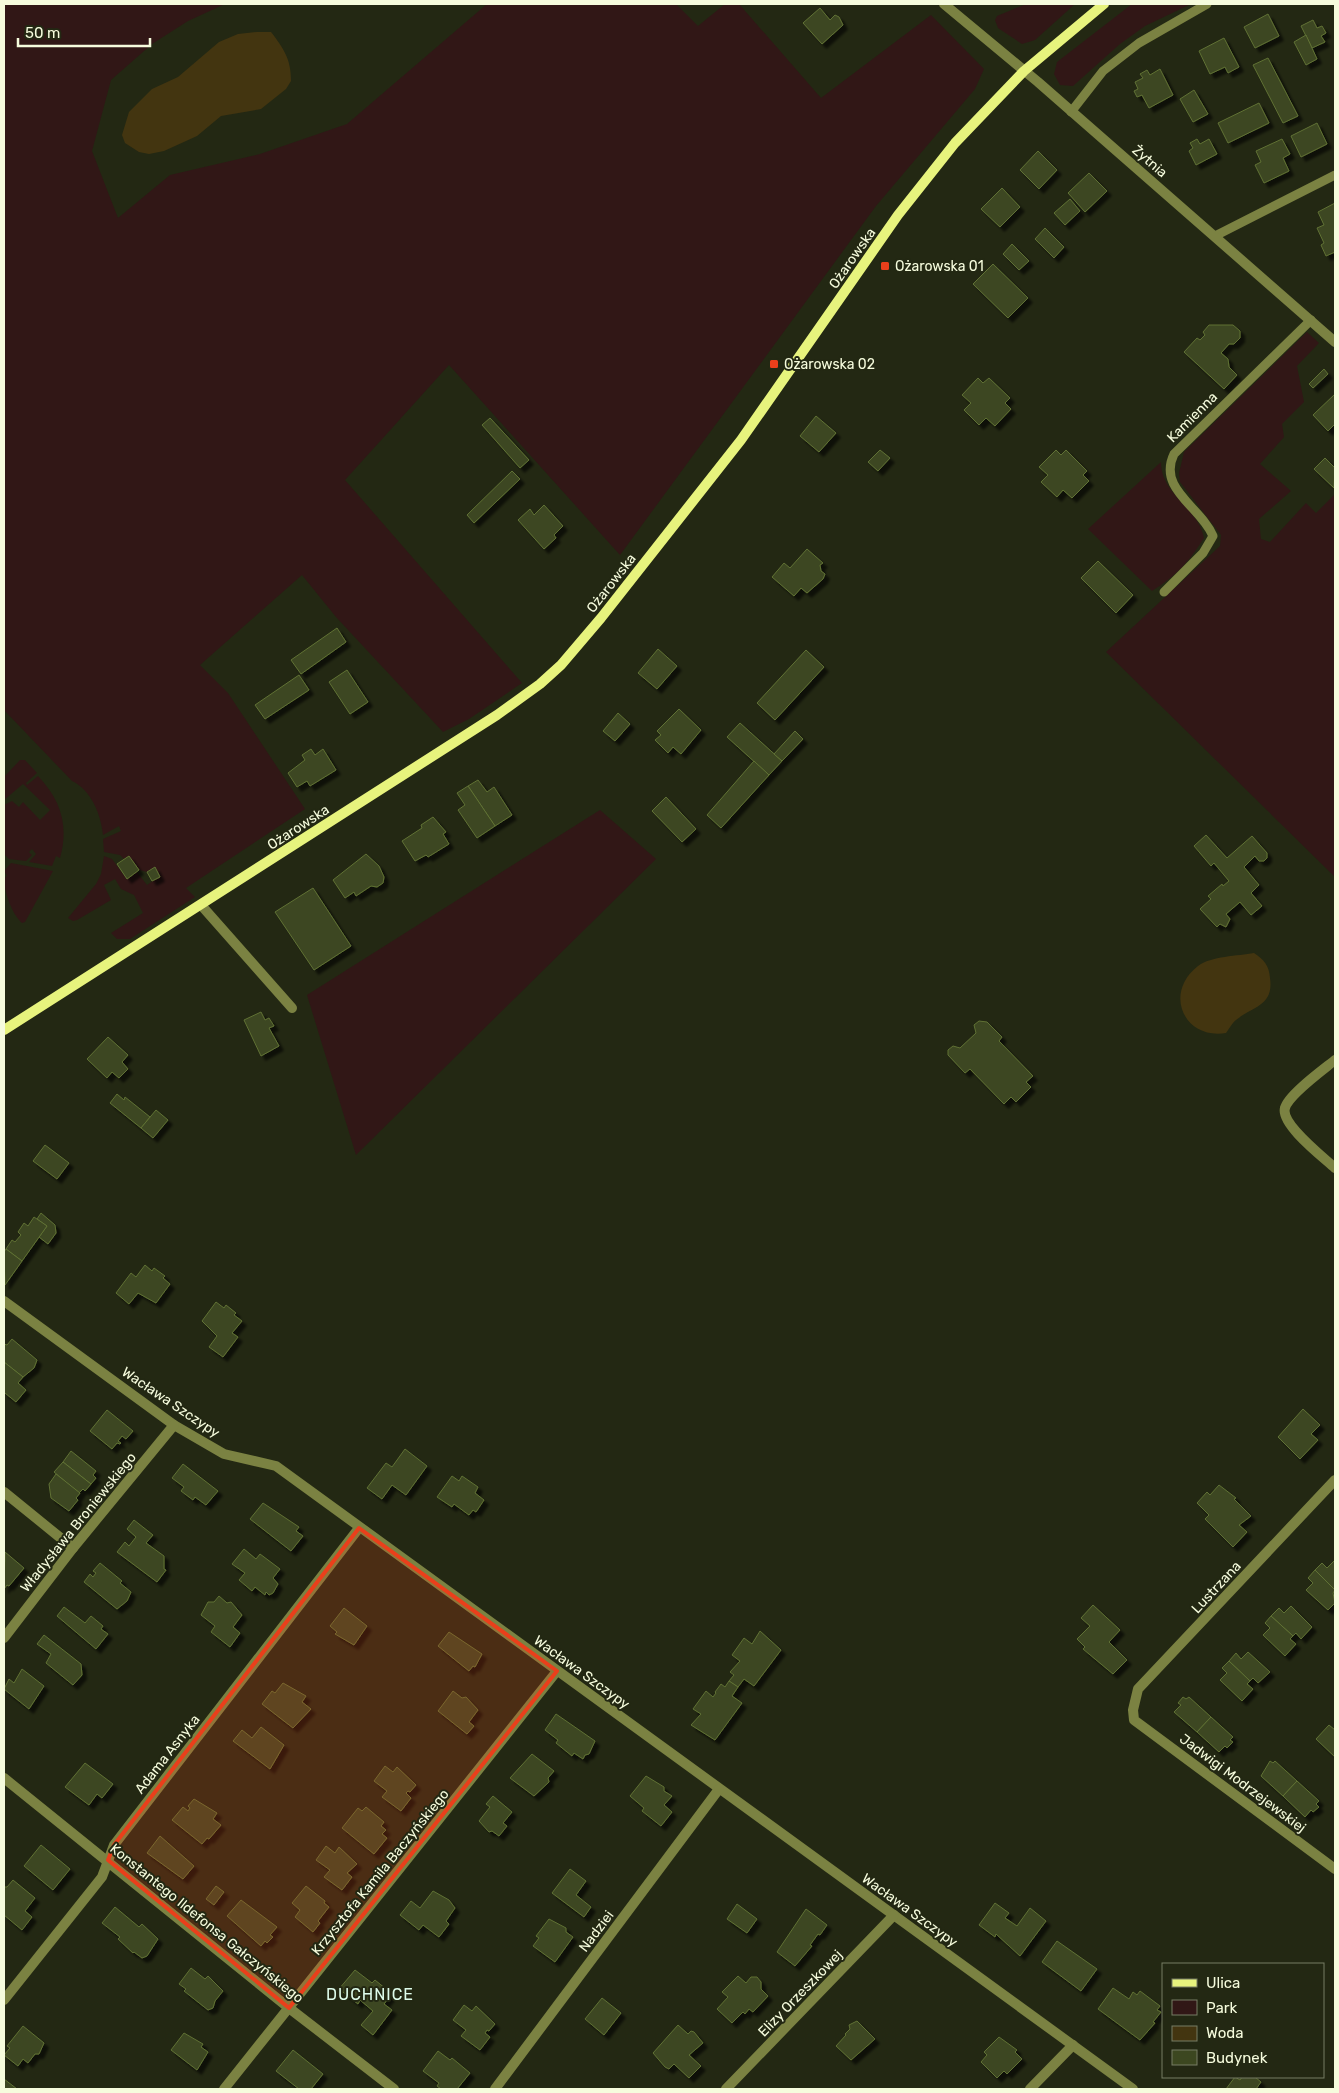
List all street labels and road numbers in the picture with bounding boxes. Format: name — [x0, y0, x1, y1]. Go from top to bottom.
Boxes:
street label: Żytnia — [1129, 142, 1171, 181]
street label: Ożarowska — [825, 225, 880, 292]
street label: Kamienna — [1164, 389, 1221, 446]
street label: Ożarowska — [583, 550, 640, 616]
street label: Ożarowska — [264, 801, 332, 854]
street label: Wacława Szczypy — [119, 1363, 223, 1442]
street label: Władysława Broniewskiego — [17, 1449, 140, 1596]
street label: Lustrzana — [1188, 1558, 1245, 1617]
street label: Wacława Szczypy — [531, 1632, 633, 1713]
street label: Adama Asnyka — [131, 1711, 204, 1797]
street label: Jadwigi Modrzejewskiej — [1176, 1730, 1309, 1836]
street label: Krzysztofa Kamila Baczyńskiego — [308, 1786, 453, 1959]
street label: Konstantego Ildefonsa Gałczyńskiego — [107, 1840, 307, 2007]
street label: Wacława Szczypy — [859, 1870, 961, 1951]
street label: Nadziei — [575, 1907, 617, 1955]
street label: Elizy Orzeszkowej — [755, 1946, 846, 2040]

